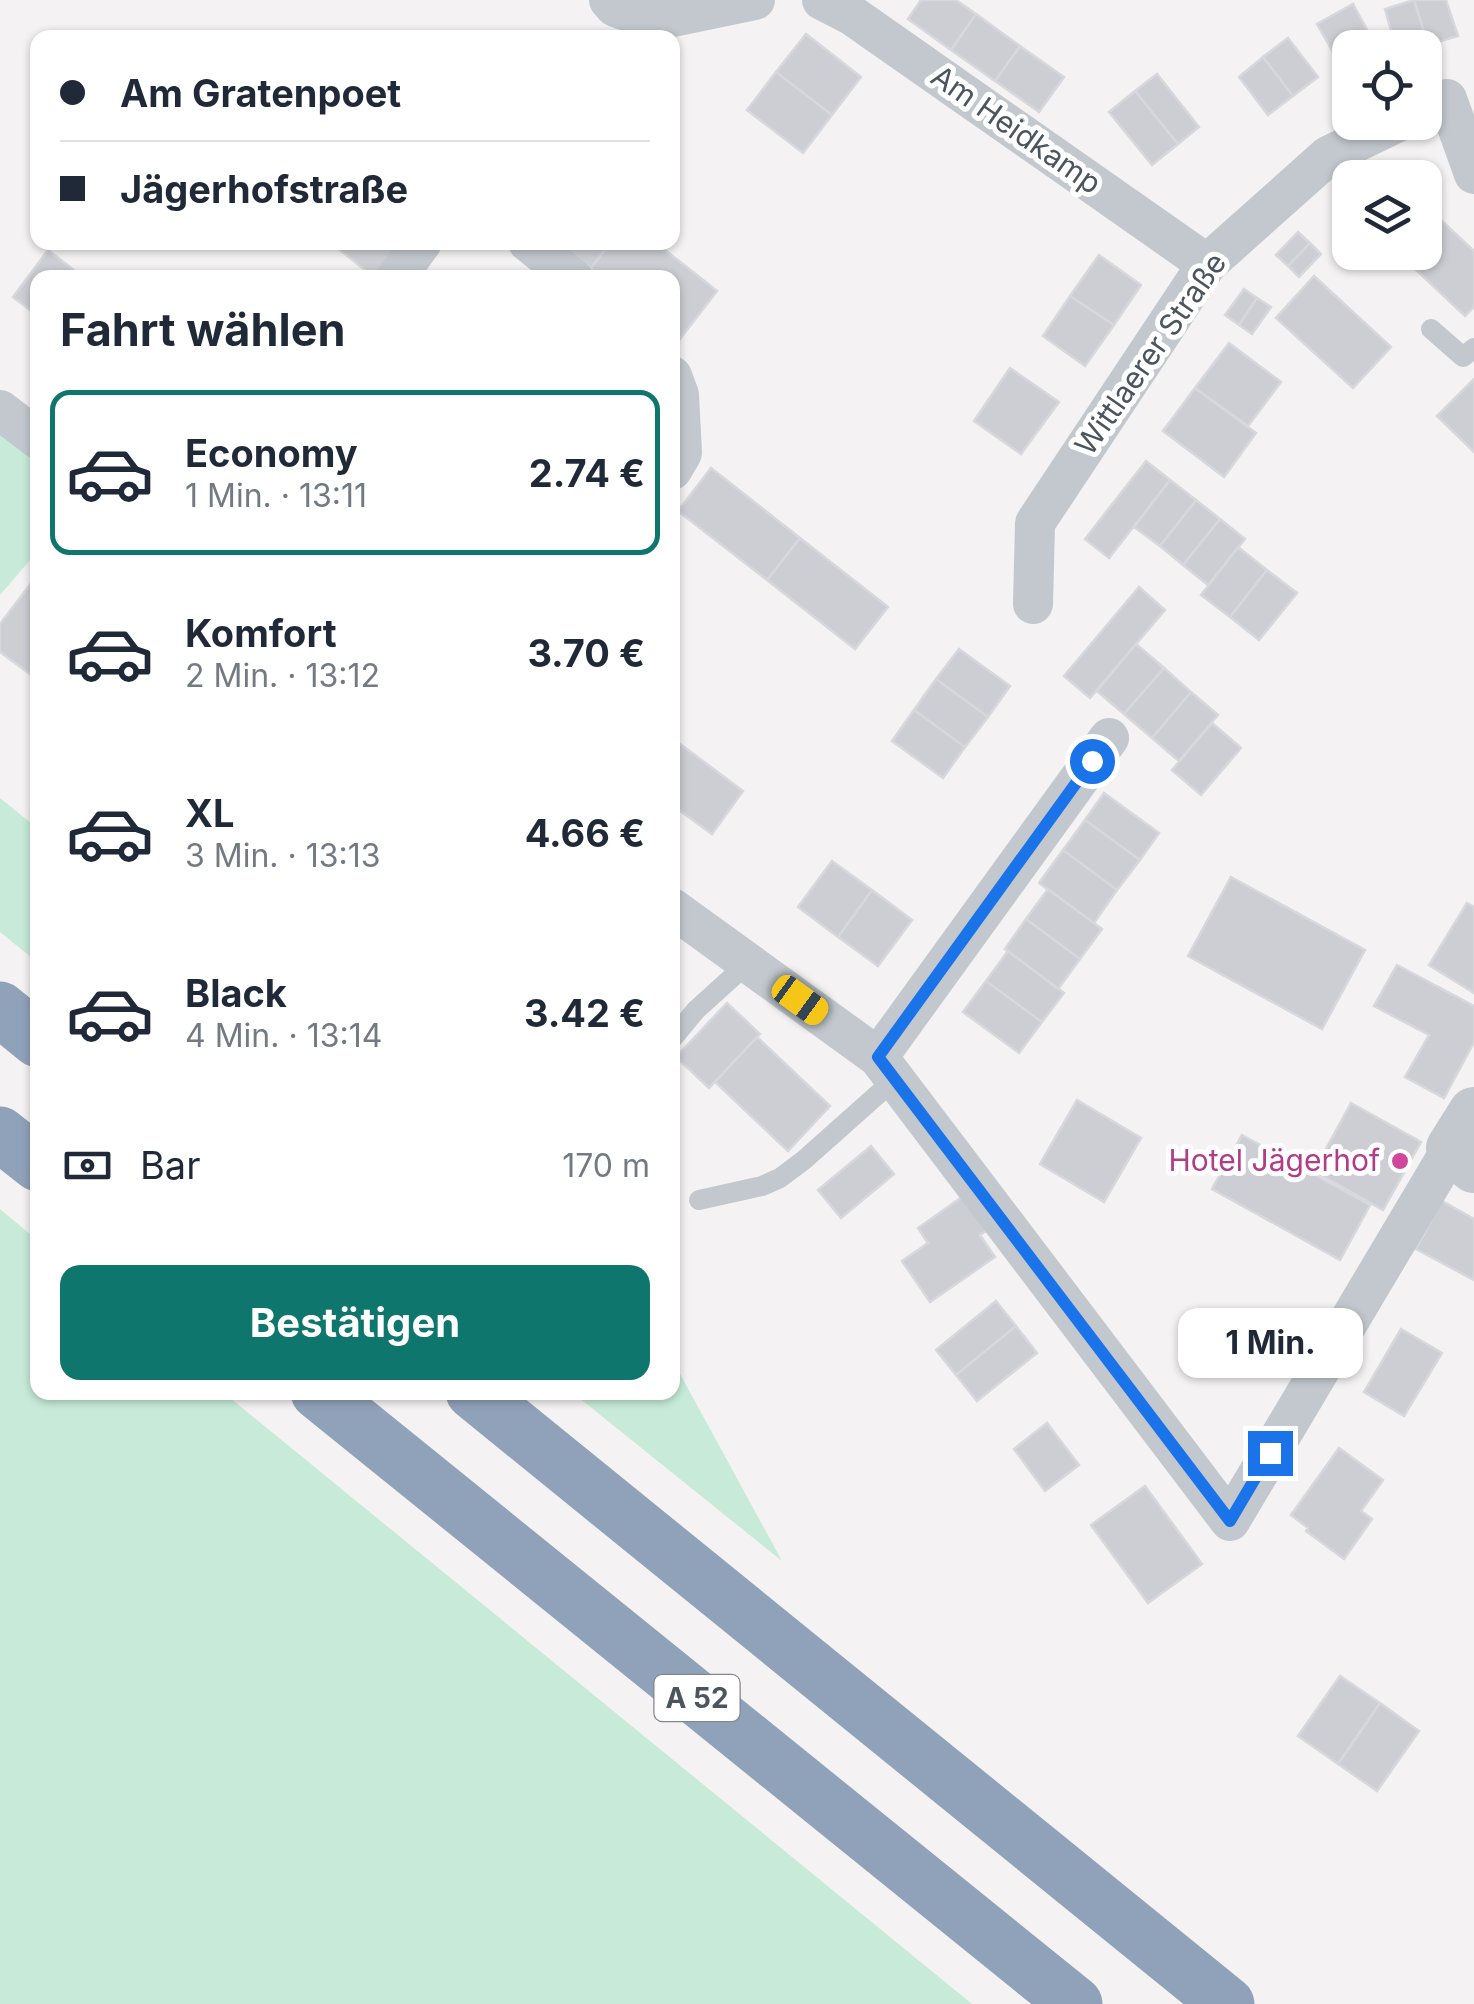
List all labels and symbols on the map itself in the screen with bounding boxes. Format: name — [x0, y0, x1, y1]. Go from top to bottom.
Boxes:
street label: Am Heidkamp — [925, 57, 1108, 201]
street label: Wittlaerer Straße — [1067, 245, 1233, 461]
route start — [1070, 739, 1115, 784]
car — [767, 970, 833, 1030]
place label: Hotel Jägerhof — [1169, 1142, 1380, 1178]
marker: Hotel Jägerhof — [1389, 1150, 1411, 1172]
callout: 1 Min. — [1178, 1308, 1362, 1378]
route end — [1248, 1431, 1293, 1476]
road number: A 52 — [654, 1675, 740, 1721]

